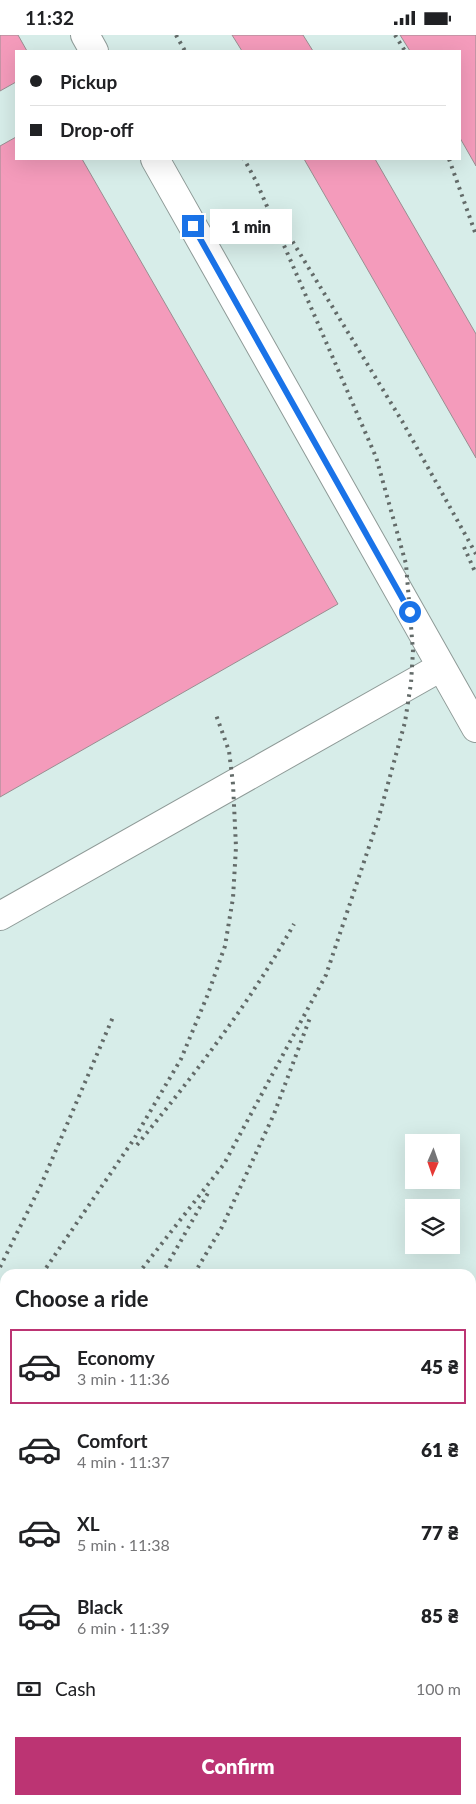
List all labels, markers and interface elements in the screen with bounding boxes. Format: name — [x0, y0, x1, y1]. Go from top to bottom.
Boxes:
text: 11:32 — [25, 6, 74, 29]
text: Pickup — [60, 70, 117, 93]
text: Drop-off — [60, 118, 134, 141]
callout: 1 min — [210, 209, 293, 243]
route end — [182, 215, 204, 237]
text: 1 min — [231, 217, 271, 236]
route start — [399, 601, 421, 623]
north arrow — [405, 1134, 460, 1189]
map controls — [405, 1134, 460, 1254]
button: layers — [405, 1199, 460, 1254]
text: Choose a ride — [15, 1285, 149, 1312]
icon: car — [17, 1344, 62, 1389]
text: Economy — [77, 1346, 155, 1369]
text: 45 ₴ — [421, 1355, 459, 1378]
text: 3 min · 11:36 — [77, 1369, 170, 1388]
icon: car — [17, 1427, 62, 1472]
text: Comfort — [77, 1429, 148, 1452]
text: 61 ₴ — [421, 1438, 459, 1461]
text: 4 min · 11:37 — [77, 1452, 170, 1471]
icon: car — [17, 1510, 62, 1555]
text: XL — [77, 1512, 100, 1535]
text: 77 ₴ — [421, 1521, 459, 1544]
text: 5 min · 11:38 — [77, 1535, 170, 1554]
icon: car — [17, 1593, 62, 1638]
text: Black — [77, 1595, 123, 1618]
text: 85 ₴ — [421, 1604, 459, 1627]
text: 6 min · 11:39 — [77, 1618, 170, 1637]
icon: cash — [15, 1675, 43, 1703]
text: Cash — [55, 1677, 96, 1700]
text: 100 m — [416, 1679, 461, 1698]
button: Confirm — [15, 1737, 461, 1795]

